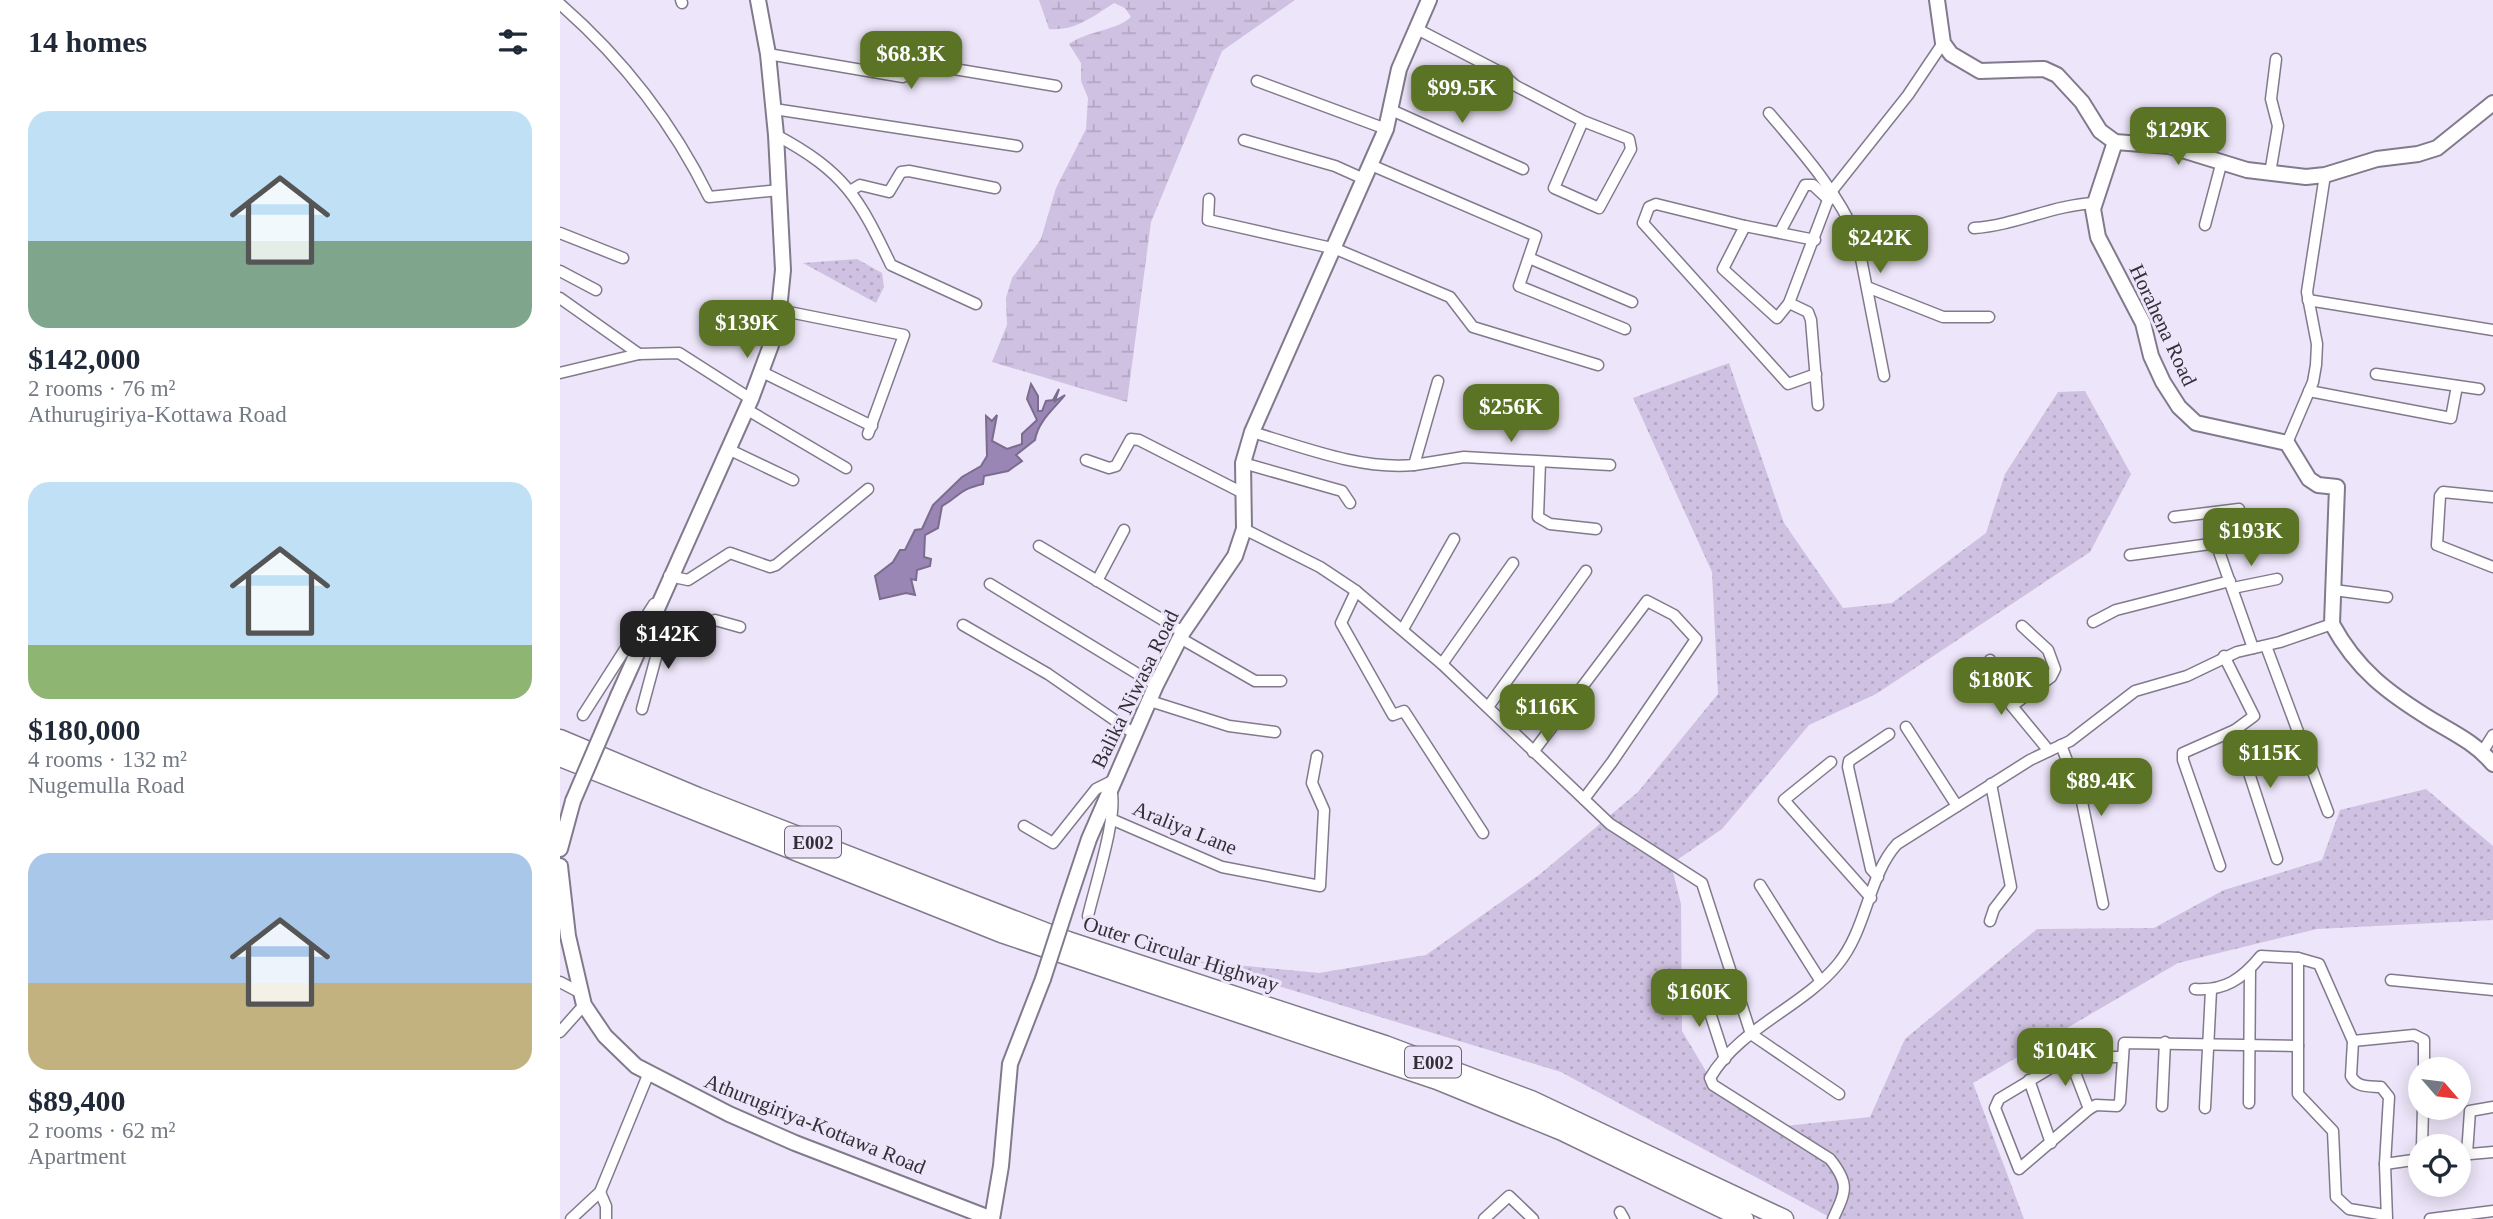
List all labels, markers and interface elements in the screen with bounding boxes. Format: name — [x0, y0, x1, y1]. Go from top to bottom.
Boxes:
icon: filters — [494, 23, 532, 61]
text: 14 homes — [28, 25, 147, 58]
pin: $68.3K — [854, 32, 968, 91]
text: $68.3K — [876, 41, 946, 66]
pin: $99.5K — [1405, 66, 1519, 125]
text: $99.5K — [1427, 75, 1497, 100]
pin: $129K — [2129, 108, 2227, 167]
text: $129K — [2146, 117, 2210, 142]
icon: home — [217, 157, 343, 283]
pin: $242K — [1831, 216, 1929, 275]
text: $242K — [1848, 225, 1912, 250]
street label: Horahena Road — [2124, 260, 2202, 390]
pin: $139K — [698, 300, 796, 360]
text: $139K — [715, 310, 779, 335]
text: $142,000 — [28, 342, 141, 375]
text: 2 rooms · 76 m² — [28, 376, 175, 401]
pin: $256K — [1462, 384, 1560, 444]
text: $256K — [1479, 394, 1543, 419]
text: Athurugiriya-Kottawa Road — [28, 402, 287, 427]
pin: $193K — [2202, 508, 2300, 568]
text: $193K — [2219, 518, 2283, 543]
icon: home — [217, 528, 343, 654]
street label: Balika Niwasa Road — [1086, 606, 1184, 772]
pin: $142K — [619, 612, 717, 671]
text: $142K — [636, 621, 700, 646]
pin: $180K — [1952, 658, 2050, 717]
text: $180K — [1969, 667, 2033, 692]
pin: $116K — [1498, 684, 1596, 744]
text: $116K — [1516, 694, 1578, 719]
text: $180,000 — [28, 713, 141, 746]
pin: $115K — [2221, 730, 2319, 790]
text: $115K — [2239, 740, 2301, 765]
text: 4 rooms · 132 m² — [28, 747, 187, 772]
pin: $89.4K — [2044, 758, 2158, 818]
text: $89.4K — [2066, 768, 2136, 793]
text: Nugemulla Road — [28, 773, 185, 798]
street label: Araliya Lane — [1129, 796, 1241, 860]
road number: E002 — [785, 827, 841, 858]
icon: home — [217, 899, 343, 1025]
street label: Outer Circular Highway — [1080, 911, 1282, 997]
pin: $160K — [1650, 970, 1748, 1029]
text: $160K — [1667, 979, 1731, 1004]
pin: $104K — [2016, 1028, 2114, 1088]
text: $104K — [2033, 1038, 2097, 1063]
road number: E002 — [1405, 1046, 1461, 1078]
north arrow — [2408, 1057, 2471, 1120]
map controls — [2408, 1057, 2471, 1197]
street label: Athurugiriya-Kottawa Road — [701, 1069, 929, 1180]
text: $89,400 — [28, 1084, 126, 1117]
text: 2 rooms · 62 m² — [28, 1118, 175, 1143]
button: locate — [2408, 1134, 2471, 1197]
text: Apartment — [28, 1144, 126, 1169]

